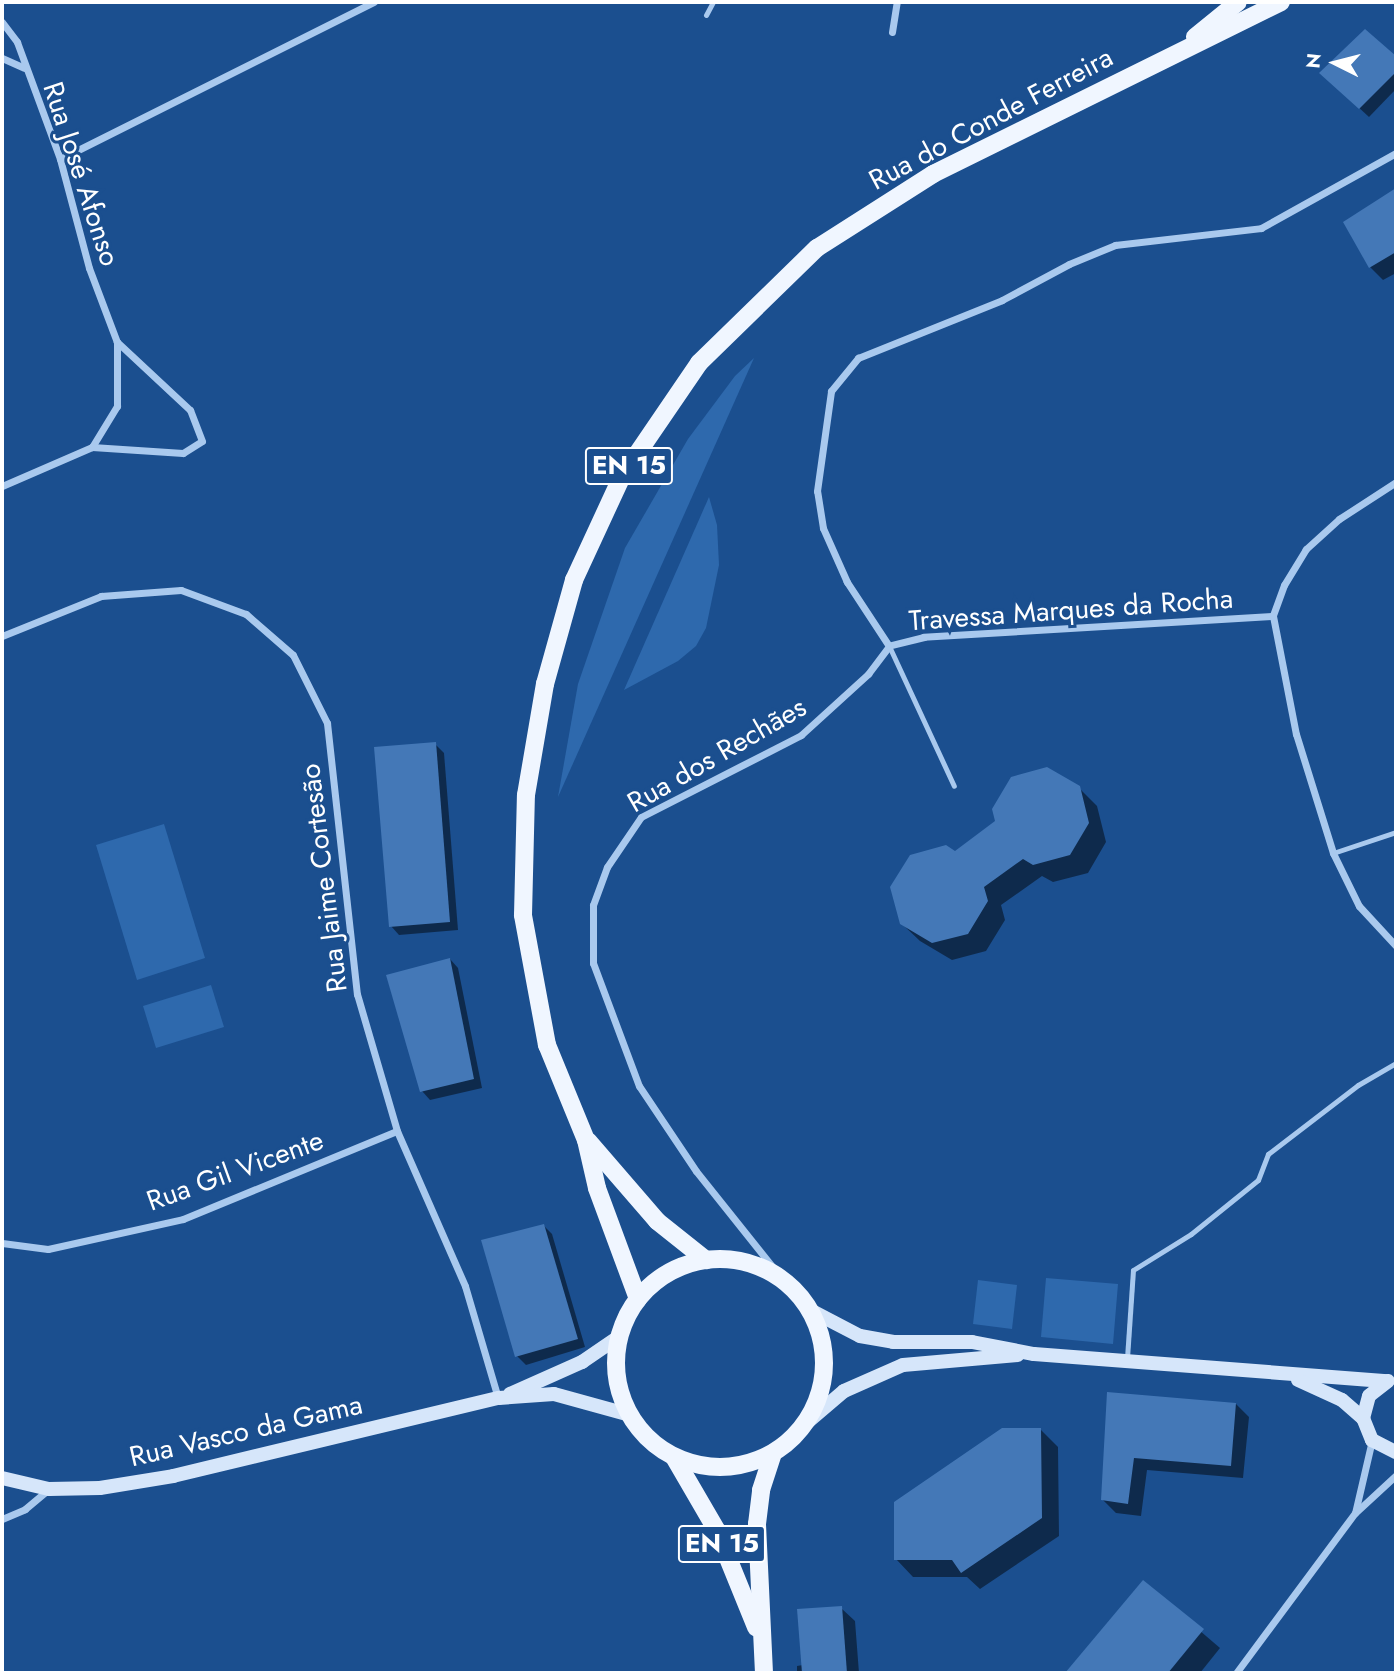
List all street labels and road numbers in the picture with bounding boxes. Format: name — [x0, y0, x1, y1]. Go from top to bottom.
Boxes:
street label: Rua do Conde Ferreira — [863, 41, 1119, 197]
street label: Rua José Afonso — [35, 78, 127, 270]
road number: EN 15 — [584, 444, 674, 488]
street label: Travessa Marques da Rocha — [908, 582, 1234, 638]
street label: Rua dos Rechães — [622, 690, 812, 820]
street label: Rua Jaime Cortesão — [293, 762, 355, 994]
street label: Rua Gil Vicente — [142, 1123, 328, 1219]
street label: Rua Vasco da Gama — [126, 1388, 366, 1474]
road number: EN 15 — [676, 1522, 768, 1567]

